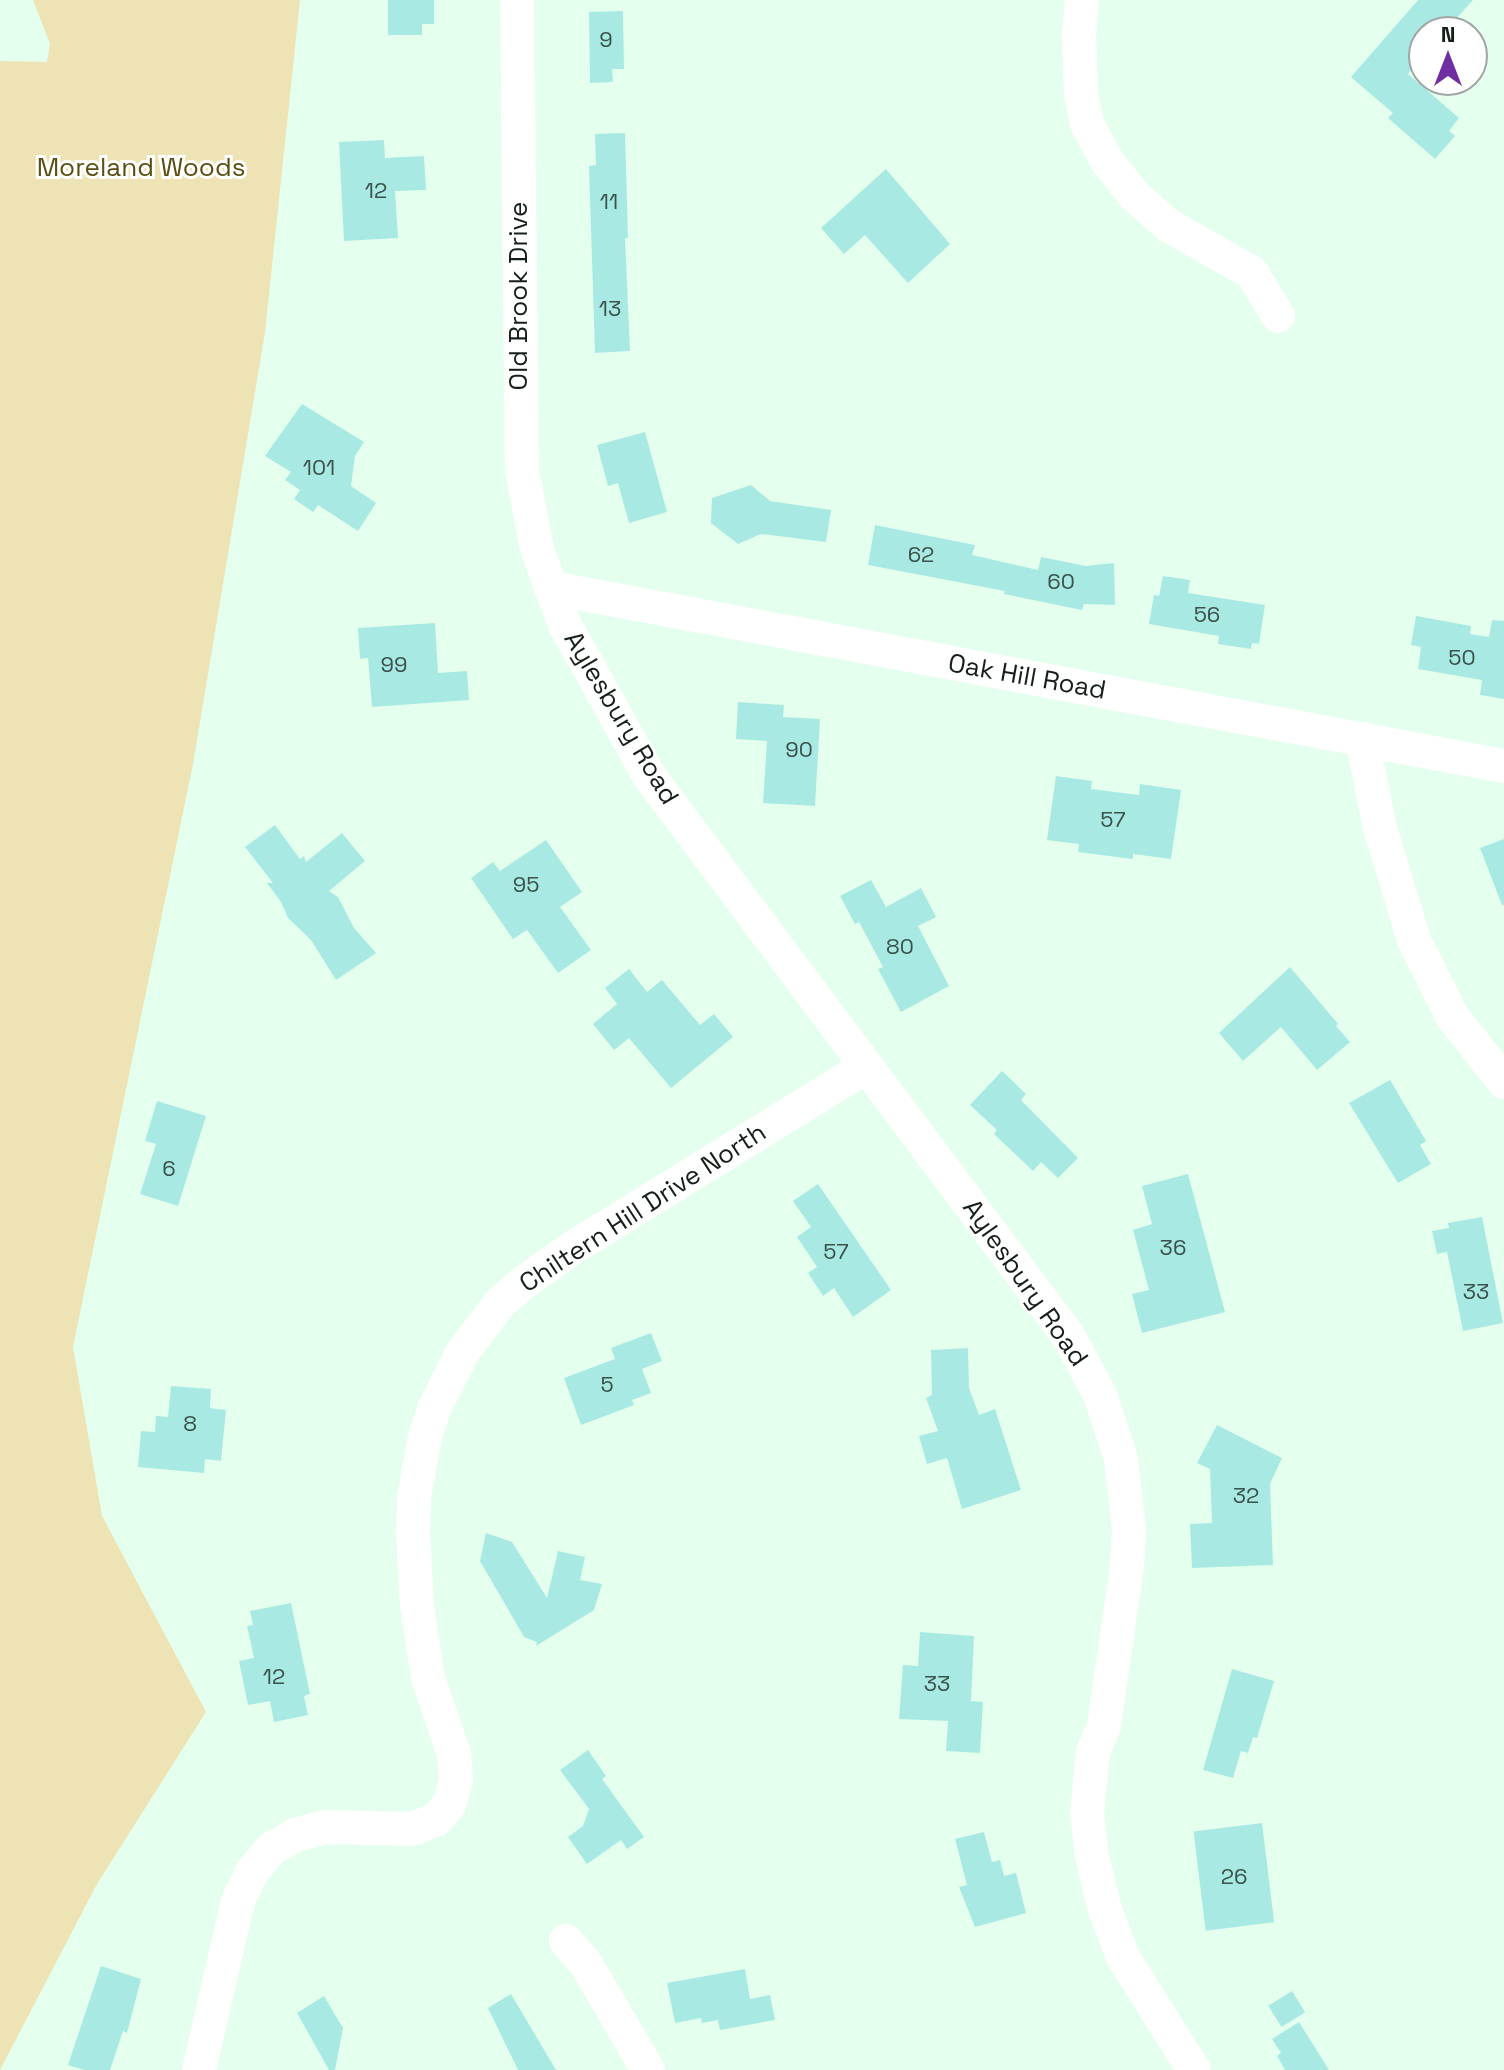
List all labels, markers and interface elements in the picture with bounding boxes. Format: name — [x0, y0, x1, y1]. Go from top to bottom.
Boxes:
north arrow — [1408, 16, 1488, 96]
text: N — [1441, 20, 1455, 48]
house number: 9 — [599, 27, 613, 53]
park label: Moreland Woods — [37, 152, 245, 184]
house number: 12 — [365, 178, 387, 204]
house number: 11 — [600, 189, 618, 215]
street label: Old Brook Drive — [503, 202, 535, 390]
house number: 13 — [599, 296, 621, 322]
house number: 101 — [303, 455, 335, 481]
house number: 62 — [908, 542, 934, 568]
house number: 60 — [1047, 569, 1075, 595]
house number: 56 — [1194, 602, 1220, 628]
street label: Aylesbury Road — [557, 626, 685, 810]
house number: 50 — [1448, 645, 1476, 671]
street label: Oak Hill Road — [946, 648, 1108, 706]
house number: 99 — [381, 652, 407, 678]
house number: 90 — [785, 737, 813, 763]
house number: 57 — [1100, 807, 1126, 833]
house number: 95 — [513, 872, 539, 898]
house number: 80 — [886, 934, 914, 960]
street label: Chiltern Hill Drive North — [514, 1117, 772, 1299]
house number: 6 — [162, 1156, 176, 1182]
street label: Aylesbury Road — [956, 1194, 1094, 1372]
house number: 36 — [1160, 1235, 1186, 1261]
house number: 57 — [823, 1239, 849, 1265]
house number: 33 — [1463, 1279, 1489, 1305]
house number: 5 — [600, 1372, 614, 1398]
house number: 8 — [183, 1411, 197, 1437]
house number: 32 — [1233, 1483, 1259, 1509]
house number: 12 — [263, 1664, 285, 1690]
house number: 33 — [924, 1671, 950, 1697]
house number: 26 — [1221, 1864, 1247, 1890]

